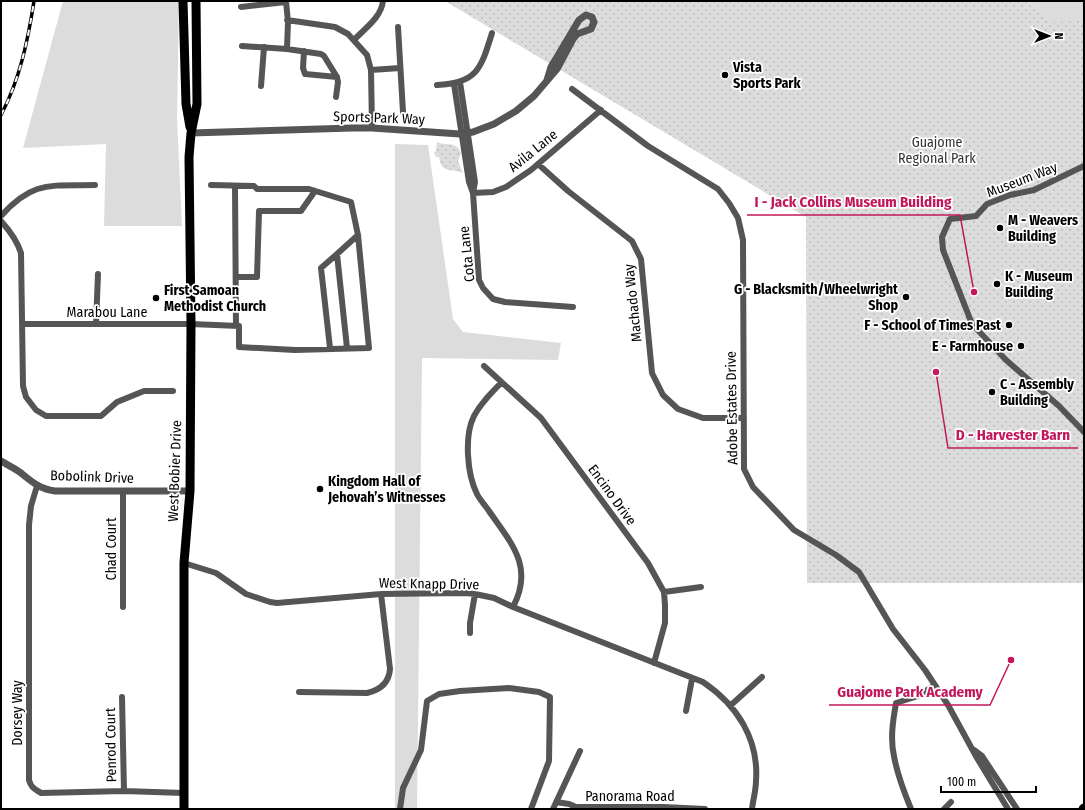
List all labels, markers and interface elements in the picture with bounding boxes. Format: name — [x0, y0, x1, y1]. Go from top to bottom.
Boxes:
north arrow — [1029, 16, 1069, 56]
text: N — [1052, 33, 1065, 39]
place label: Vista Sports Park — [732, 59, 801, 92]
marker: Vista Sports Park — [720, 70, 730, 80]
street label: Sports Park Way — [333, 108, 426, 128]
street label: Avila Lane — [505, 126, 561, 176]
park label: Guajome Regional Park — [898, 134, 976, 167]
street label: Museum Way — [984, 158, 1061, 201]
callout: I - Jack Collins Museum Building — [747, 188, 960, 215]
text: I - Jack Collins Museum Building — [755, 193, 952, 211]
place label: M - Weavers Building — [1008, 212, 1078, 245]
marker: M - Weavers Building — [995, 223, 1005, 233]
street label: Cota Lane — [456, 225, 478, 283]
street label: Machado Way — [620, 262, 646, 343]
place label: K - Museum Building — [1005, 268, 1073, 301]
marker: K - Museum Building — [992, 279, 1002, 289]
place label: G - Blacksmith/Wheelwright Shop — [734, 281, 899, 314]
place label: First Samoan Methodist Church — [164, 282, 266, 315]
marker: G - Blacksmith/Wheelwright Shop — [901, 292, 911, 302]
marker: First Samoan Methodist Church — [151, 293, 161, 303]
street label: Marabou Lane — [67, 304, 147, 321]
place label: F - School of Times Past — [864, 317, 1002, 334]
marker: F - School of Times Past — [1004, 320, 1014, 330]
place label: E - Farmhouse — [932, 338, 1013, 355]
marker: E - Farmhouse — [1016, 341, 1026, 351]
street label: Adobe Estates Drive — [723, 351, 741, 465]
place label: C - Assembly Building — [1000, 376, 1074, 409]
marker: C - Assembly Building — [987, 387, 997, 397]
street label: West Bobier Drive — [165, 420, 185, 522]
callout: D - Harvester Barn — [948, 421, 1078, 448]
text: D - Harvester Barn — [956, 426, 1070, 444]
street label: Encino Drive — [584, 461, 640, 529]
street label: Bobolink Drive — [50, 467, 134, 487]
place label: Kingdom Hall of Jehovah’s Witnesses — [327, 473, 446, 506]
marker: Kingdom Hall of Jehovah’s Witnesses — [315, 484, 325, 494]
street label: Chad Court — [103, 517, 120, 581]
street label: West Knapp Drive — [379, 575, 480, 593]
callout: Guajome Park Academy — [829, 678, 990, 705]
street label: Dorsey Way — [9, 679, 26, 746]
text: Guajome Park Academy — [837, 683, 984, 701]
street label: Penrod Court — [102, 707, 120, 783]
scale bar — [941, 768, 1036, 794]
text: 100 m — [947, 775, 976, 789]
street label: Panorama Road — [585, 788, 675, 805]

